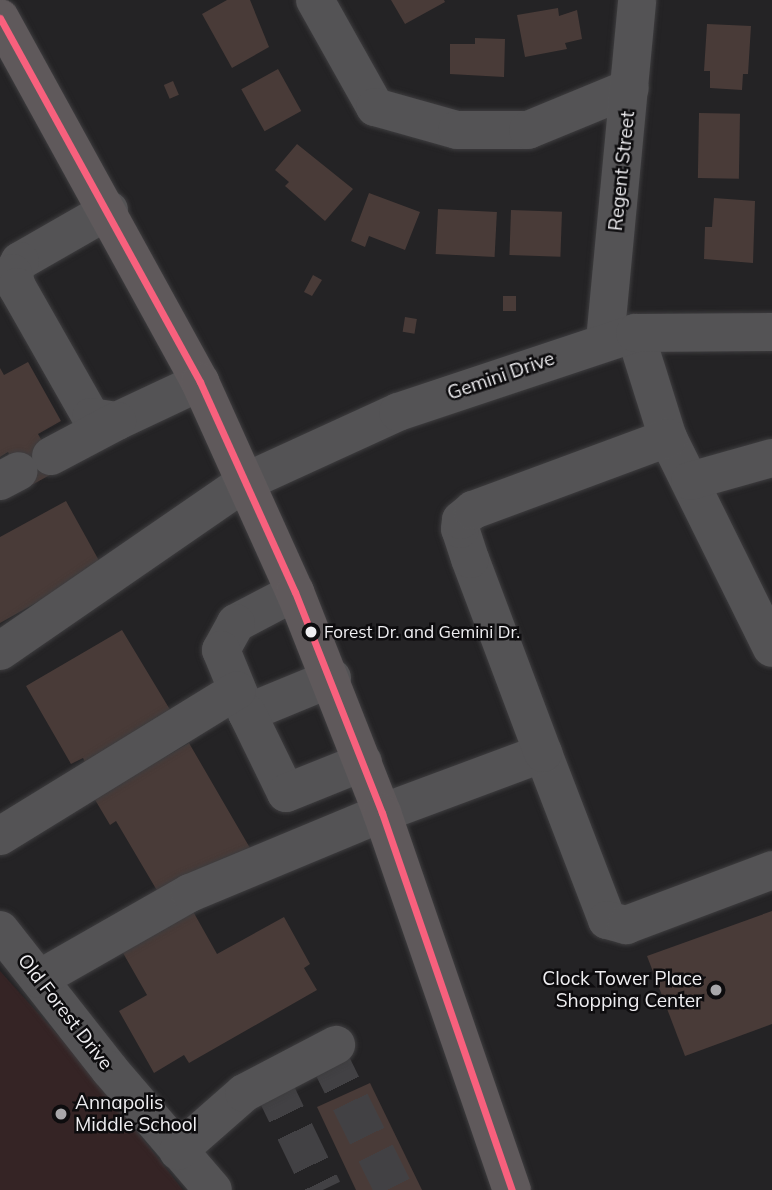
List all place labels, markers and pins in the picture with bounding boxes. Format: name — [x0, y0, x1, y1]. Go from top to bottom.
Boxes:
place label: Forest Dr. and Gemini Dr. — [324, 622, 520, 642]
marker: Forest Dr. and Gemini Dr. — [304, 625, 318, 639]
place label: Clock Tower Place Shopping Center — [542, 968, 702, 1012]
marker: Clock Tower Place Shopping Center — [708, 982, 724, 998]
place label: Annapolis Middle School — [75, 1092, 197, 1136]
marker: Annapolis Middle School — [53, 1106, 69, 1122]

